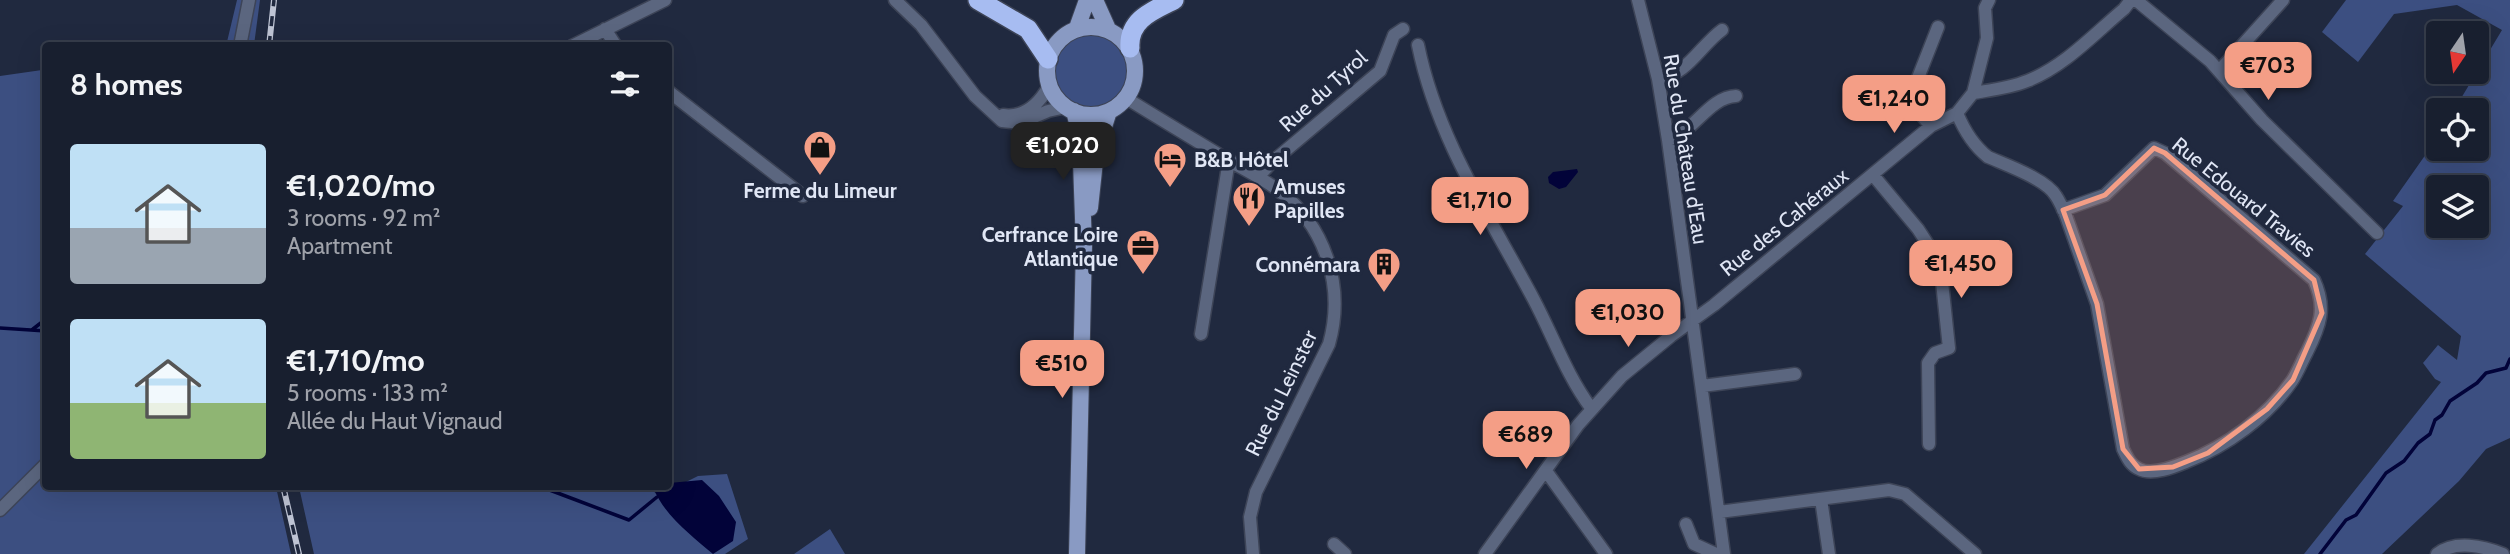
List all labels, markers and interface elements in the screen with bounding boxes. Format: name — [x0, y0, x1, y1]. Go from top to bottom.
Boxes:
north arrow — [2426, 21, 2488, 84]
map controls — [2426, 21, 2489, 238]
pin: €703 — [2227, 42, 2309, 102]
street label: Rue du Tyrol — [1274, 45, 1372, 137]
text: €703 — [2241, 51, 2295, 79]
street label: Rue du Château d'Eau — [1659, 52, 1713, 246]
icon: filters — [606, 65, 644, 103]
text: 8 homes — [70, 66, 183, 103]
pin: €1,240 — [1837, 76, 1951, 135]
text: €1,240 — [1858, 84, 1930, 112]
button: locate — [2426, 98, 2489, 161]
pin: €1,020 — [1006, 122, 1120, 182]
shop icon: Ferme du Limeur — [801, 128, 839, 177]
text: €1,020 — [1026, 131, 1100, 159]
street label: Rue Edouard Travies — [2167, 132, 2321, 263]
hotel icon: B&B Hôtel — [1151, 140, 1189, 189]
place label: B&B Hôtel — [1194, 147, 1289, 172]
street label: Rue des Cahéraux — [1715, 163, 1853, 281]
text: €1,020/mo — [287, 167, 435, 204]
icon: home — [126, 172, 210, 256]
place label: Amuses Papilles — [1274, 174, 1346, 223]
button: layers — [2426, 175, 2489, 238]
pin: €1,710 — [1423, 177, 1537, 237]
place label: Ferme du Limeur — [743, 178, 897, 203]
restaurant icon: Amuses Papilles — [1230, 179, 1268, 228]
text: €1,710 — [1447, 186, 1513, 214]
text: 3 rooms · 92 m² — [287, 204, 441, 232]
place label: Cerfrance Loire Atlantique — [982, 222, 1118, 271]
office icon: Cerfrance Loire Atlantique — [1124, 227, 1162, 276]
text: Apartment — [287, 232, 392, 260]
pin: €1,450 — [1904, 240, 2018, 300]
building icon: Connémara — [1365, 245, 1403, 294]
text: €1,450 — [1925, 249, 1997, 277]
place label: Connémara — [1255, 252, 1361, 277]
pin: €1,030 — [1571, 290, 1685, 349]
text: €1,030 — [1591, 298, 1665, 326]
street label: Rue du Leinster — [1240, 326, 1322, 460]
pin: €510 — [1021, 340, 1103, 400]
text: €1,710/mo — [287, 342, 425, 379]
icon: home — [126, 347, 210, 431]
text: €510 — [1036, 349, 1088, 377]
text: 5 rooms · 133 m² — [287, 379, 448, 407]
text: Allée du Haut Vignaud — [287, 407, 503, 435]
pin: €689 — [1485, 412, 1567, 471]
text: €689 — [1499, 420, 1553, 448]

